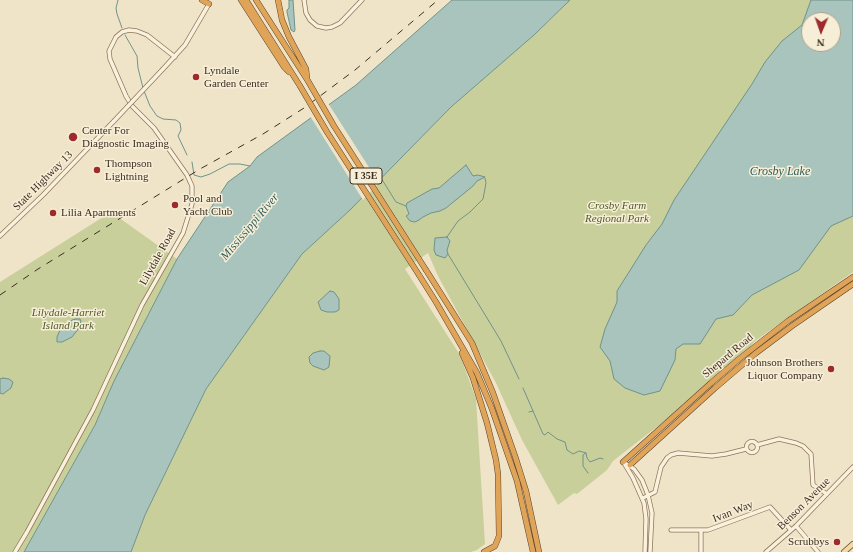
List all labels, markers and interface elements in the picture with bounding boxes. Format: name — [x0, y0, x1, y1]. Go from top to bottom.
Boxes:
north arrow — [801, 12, 841, 52]
text: N — [816, 37, 825, 49]
place label: Lyndale Garden Center — [204, 64, 268, 90]
marker: Lyndale Garden Center — [191, 72, 201, 82]
place label: Center For Diagnostic Imaging — [82, 124, 169, 150]
marker: Center For Diagnostic Imaging — [67, 131, 79, 143]
street label: State Highway 13 — [10, 148, 76, 214]
place label: Thompson Lightning — [105, 157, 152, 183]
marker: Thompson Lightning — [92, 165, 102, 175]
water label: Crosby Lake — [750, 165, 810, 179]
road number: I 35E — [350, 168, 382, 184]
water label: Mississippi River — [218, 191, 282, 263]
place label: Pool and Yacht Club — [183, 192, 232, 218]
park label: Crosby Farm Regional Park — [585, 199, 649, 225]
marker: Pool and Yacht Club — [170, 200, 180, 210]
place label: Lilia Apartments — [61, 206, 136, 220]
marker: Lilia Apartments — [48, 208, 58, 218]
street label: Lilydale Road — [137, 226, 179, 288]
park label: Lilydale-Harriet Island Park — [32, 306, 104, 332]
street label: Shepard Road — [700, 331, 756, 381]
place label: Johnson Brothers Liquor Company — [746, 356, 823, 382]
marker: Johnson Brothers Liquor Company — [826, 364, 836, 374]
street label: Benson Avenue — [775, 475, 833, 533]
street label: Ivan Way — [711, 498, 755, 526]
place label: Scrubbys — [788, 535, 829, 549]
marker: Scrubbys — [832, 537, 842, 547]

